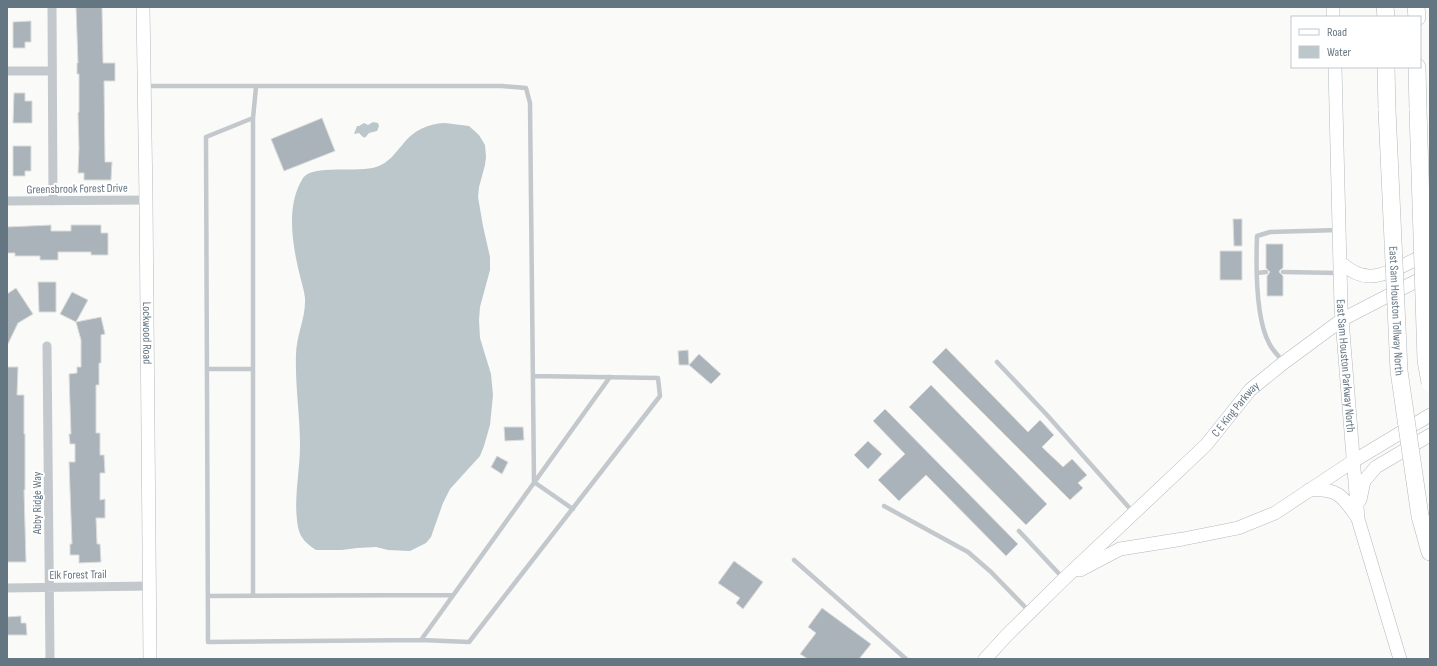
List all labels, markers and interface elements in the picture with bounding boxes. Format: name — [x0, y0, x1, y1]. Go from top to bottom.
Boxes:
legend — [1291, 16, 1421, 68]
text: Road — [1327, 25, 1347, 40]
text: Water — [1327, 45, 1351, 60]
street label: Greensbrook Forest Drive — [26, 181, 128, 197]
street label: East Sam Houston Tollway North — [1386, 246, 1407, 377]
street label: East Sam Houston Parkway North — [1333, 299, 1359, 433]
street label: Lockwood Road — [139, 302, 155, 364]
street label: C E King Parkway — [1208, 378, 1262, 440]
street label: Abby Ridge Way — [30, 471, 45, 535]
street label: Elk Forest Trail — [49, 567, 107, 583]

